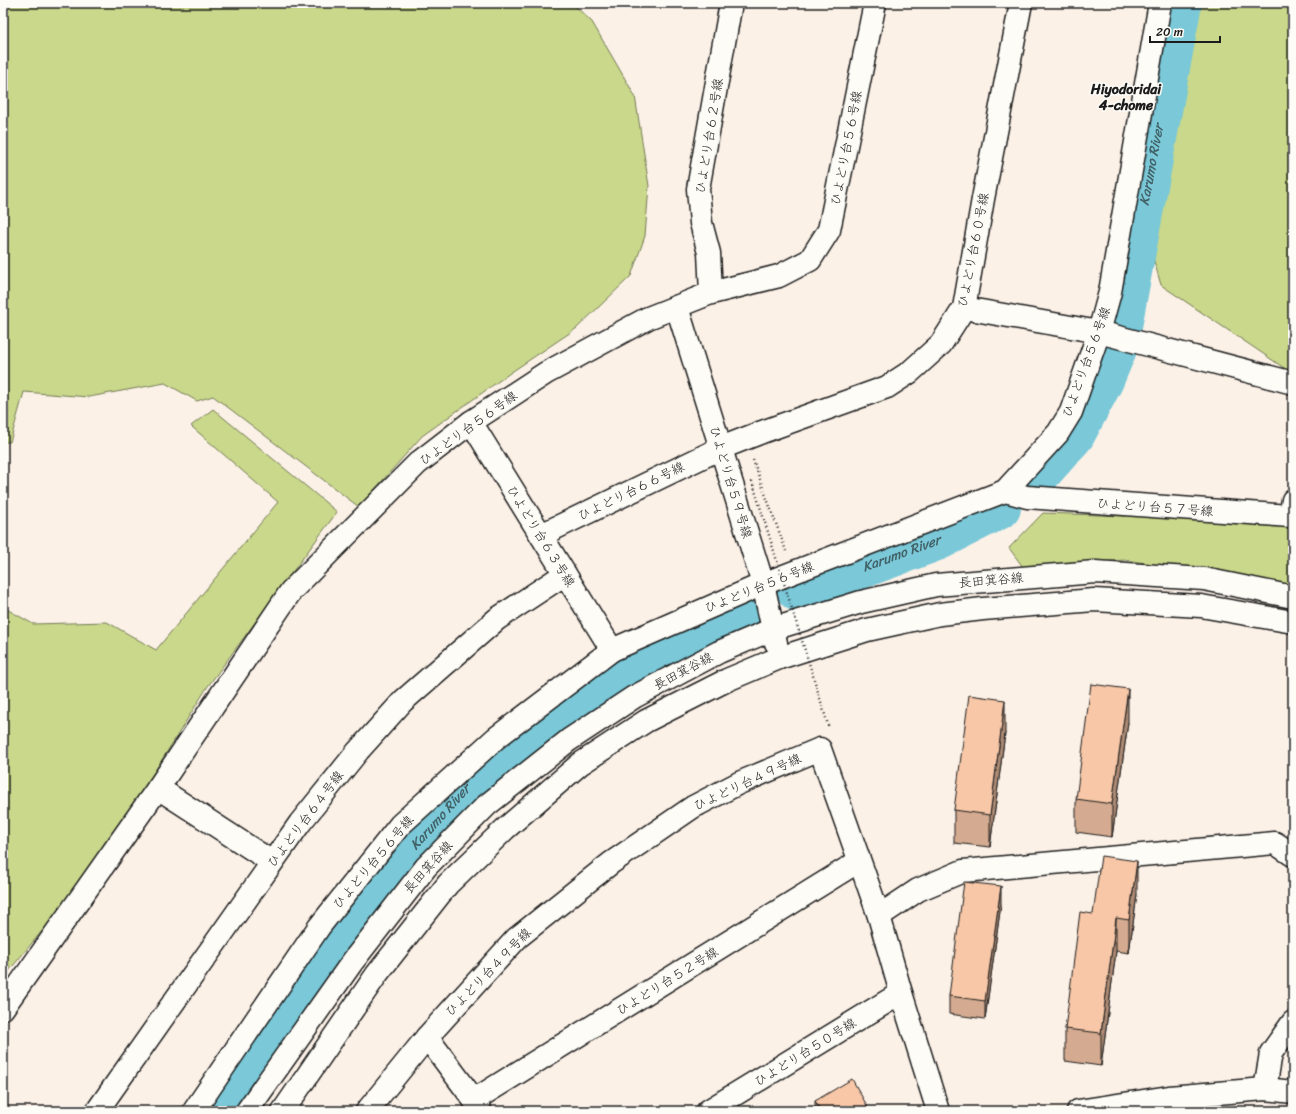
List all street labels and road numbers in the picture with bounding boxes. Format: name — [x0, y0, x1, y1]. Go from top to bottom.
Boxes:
street label: ひよどり台６２号線 — [688, 75, 730, 196]
street label: ひよどり台５６号線 — [824, 87, 869, 208]
street label: ひよどり台６０号線 — [951, 189, 996, 310]
street label: ひよどり台５６号線 — [1055, 302, 1117, 421]
street label: ひよどり台５６号線 — [414, 384, 523, 472]
street label: ひよどり台５９号線 — [703, 423, 759, 542]
street label: ひよどり台６６号線 — [573, 455, 690, 527]
street label: ひよどり台６３号線 — [500, 480, 582, 593]
street label: ひよどり台５７号線 — [1096, 491, 1215, 523]
street label: ひよどり台５６号線 — [700, 554, 818, 620]
street label: 長田箕谷線 — [958, 566, 1025, 594]
street label: 長田箕谷線 — [649, 645, 718, 696]
street label: ひよどり台４９号線 — [689, 746, 806, 817]
street label: ひよどり台６４号線 — [261, 765, 350, 873]
street label: ひよどり台５６号線 — [327, 809, 420, 914]
street label: 長田箕谷線 — [398, 834, 459, 899]
street label: ひよどり台４９号線 — [439, 921, 538, 1022]
street label: ひよどり台５２号線 — [611, 940, 724, 1022]
street label: ひよどり台５０号線 — [749, 1011, 862, 1093]

